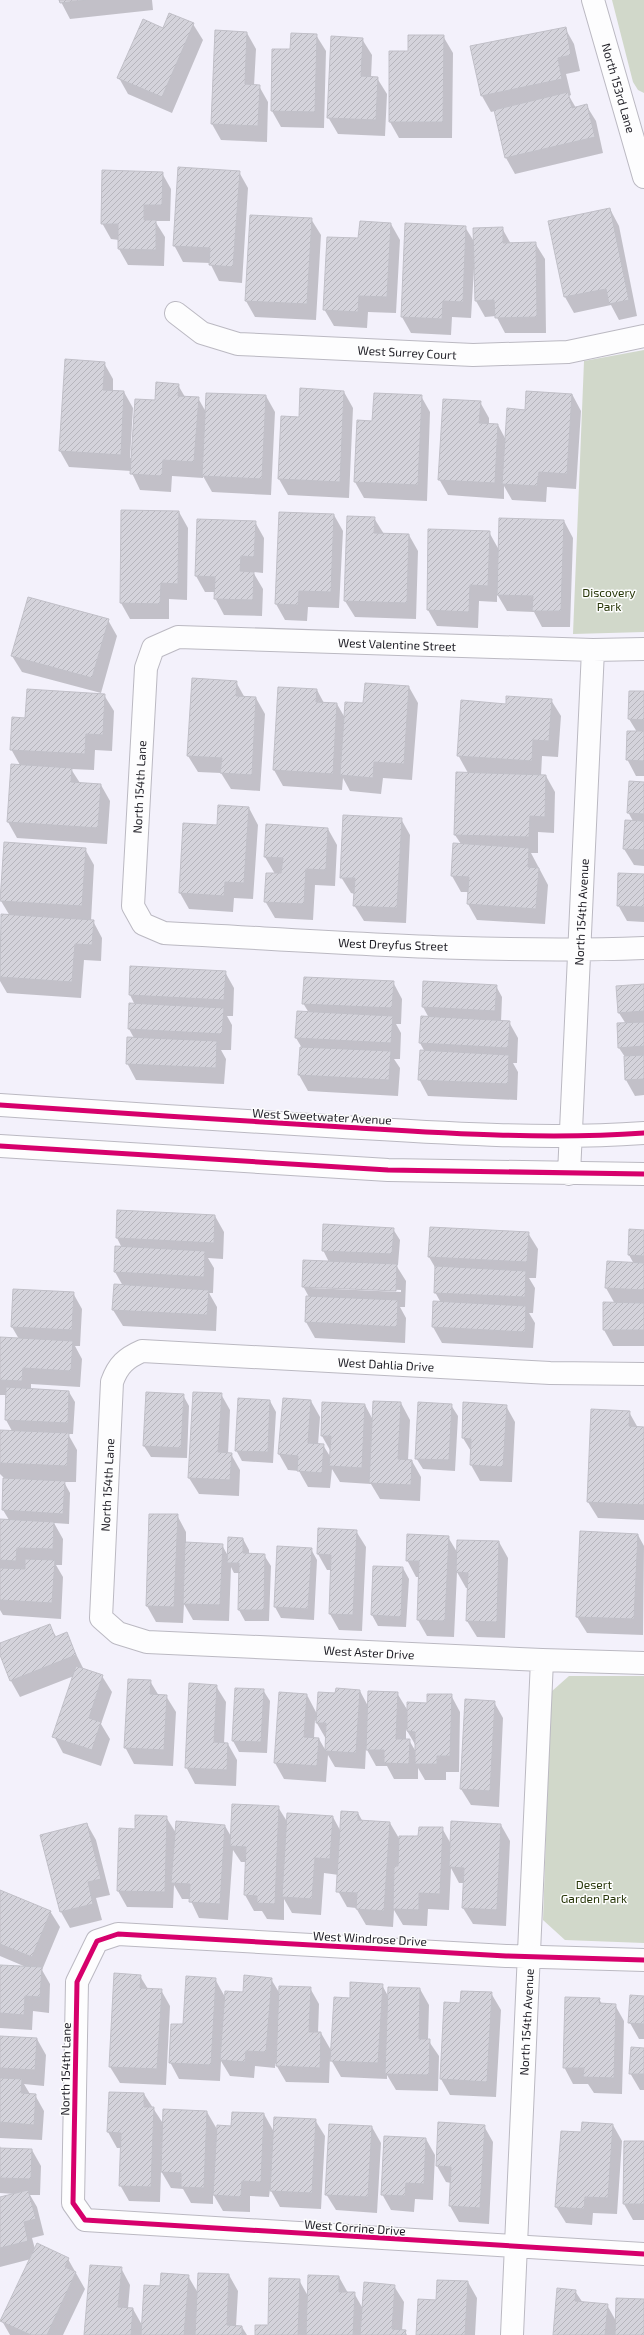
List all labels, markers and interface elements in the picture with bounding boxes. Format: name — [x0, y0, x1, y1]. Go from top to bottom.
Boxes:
street label: North 153rd Lane — [600, 42, 638, 134]
street label: West Surrey Court — [357, 342, 457, 362]
park label: Discovery Park — [582, 585, 636, 613]
street label: West Valentine Street — [338, 635, 457, 653]
street label: North 154th Lane — [130, 740, 148, 834]
street label: North 154th Avenue — [571, 858, 591, 966]
street label: West Dreyfus Street — [338, 935, 449, 953]
street label: West Sweetwater Avenue — [252, 1105, 392, 1127]
street label: West Dahlia Drive — [337, 1354, 435, 1374]
street label: North 154th Lane — [98, 1438, 116, 1532]
street label: West Aster Drive — [323, 1643, 415, 1661]
park label: Desert Garden Park — [561, 1877, 627, 1905]
street label: West Windrose Drive — [313, 1928, 427, 1948]
street label: North 154th Avenue — [516, 1968, 536, 2076]
street label: North 154th Lane — [57, 2022, 73, 2116]
street label: West Corrine Drive — [304, 2216, 406, 2238]

